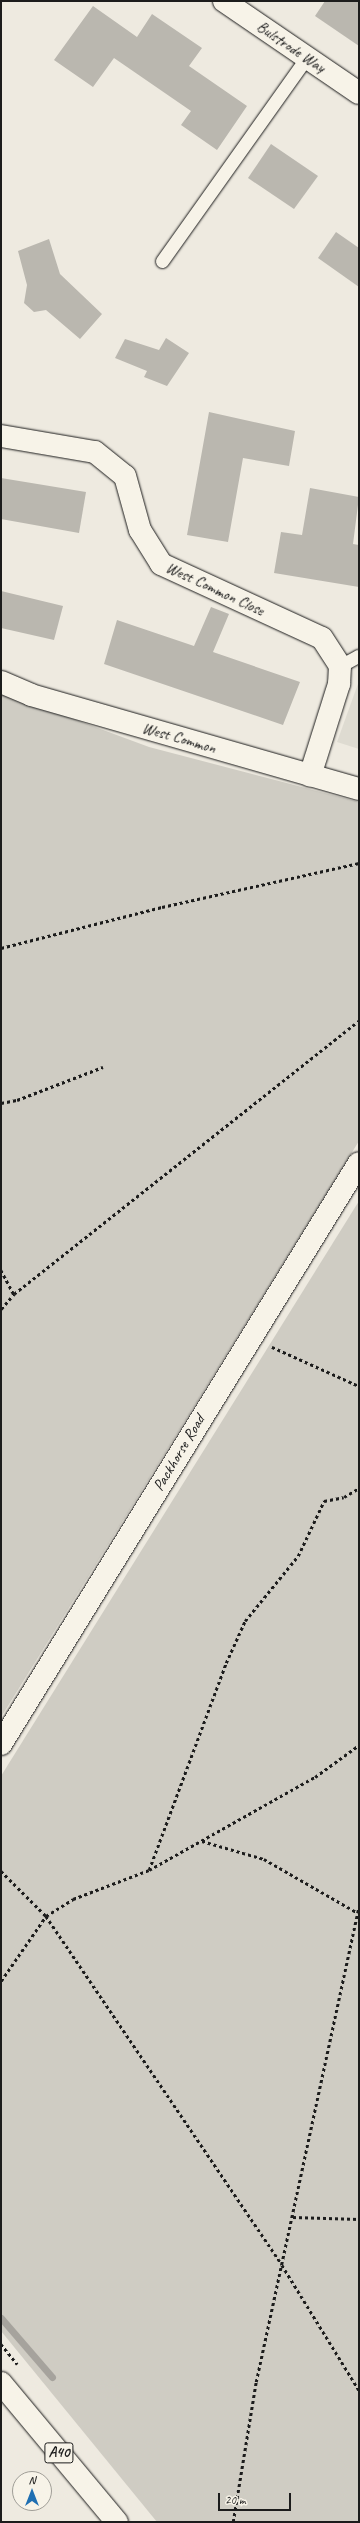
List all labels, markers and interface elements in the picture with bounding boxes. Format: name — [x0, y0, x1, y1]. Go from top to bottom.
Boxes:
street label: Bulstrode Way — [253, 17, 329, 77]
street label: West Common Close — [163, 558, 267, 620]
street label: West Common — [140, 718, 218, 758]
street label: Packhorse Road — [149, 1412, 209, 1494]
road number: A40 — [44, 2440, 74, 2466]
north arrow — [12, 2471, 52, 2511]
text: N — [29, 2473, 35, 2487]
scale bar — [220, 2485, 293, 2511]
text: 20 m — [225, 2492, 245, 2508]

